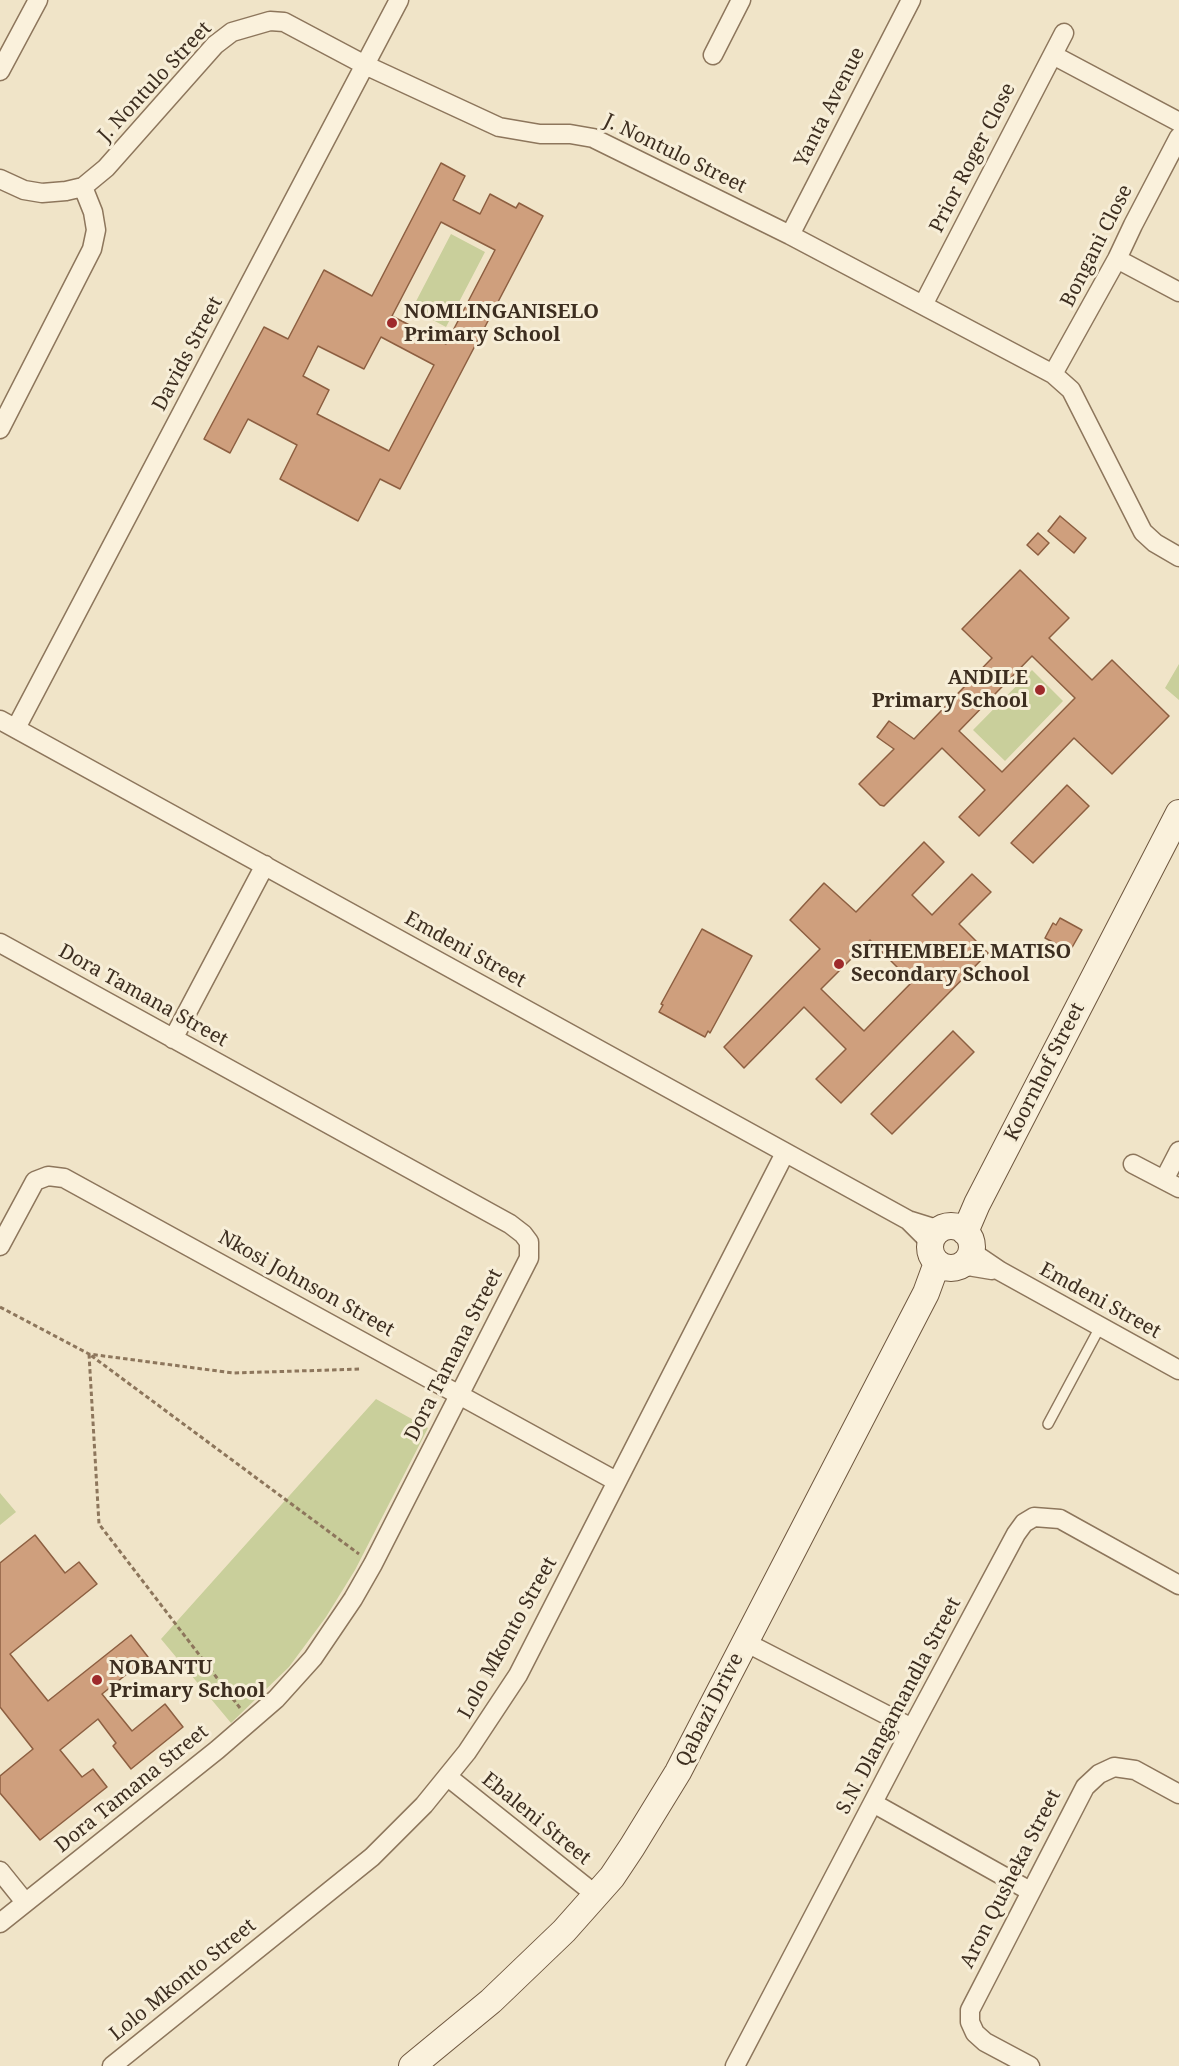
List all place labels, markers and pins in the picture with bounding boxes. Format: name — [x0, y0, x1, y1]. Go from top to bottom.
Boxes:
place label: NOMLINGANISELO Primary School — [404, 300, 599, 347]
marker: NOMLINGANISELO Primary School — [385, 316, 399, 330]
place label: ANDILE Primary School — [872, 666, 1028, 713]
marker: ANDILE Primary School — [1033, 683, 1047, 697]
place label: SITHEMBELE MATISO Secondary School — [851, 940, 1071, 987]
marker: SITHEMBELE MATISO Secondary School — [832, 957, 846, 971]
place label: NOBANTU Primary School — [109, 1656, 265, 1703]
marker: NOBANTU Primary School — [90, 1673, 104, 1687]

